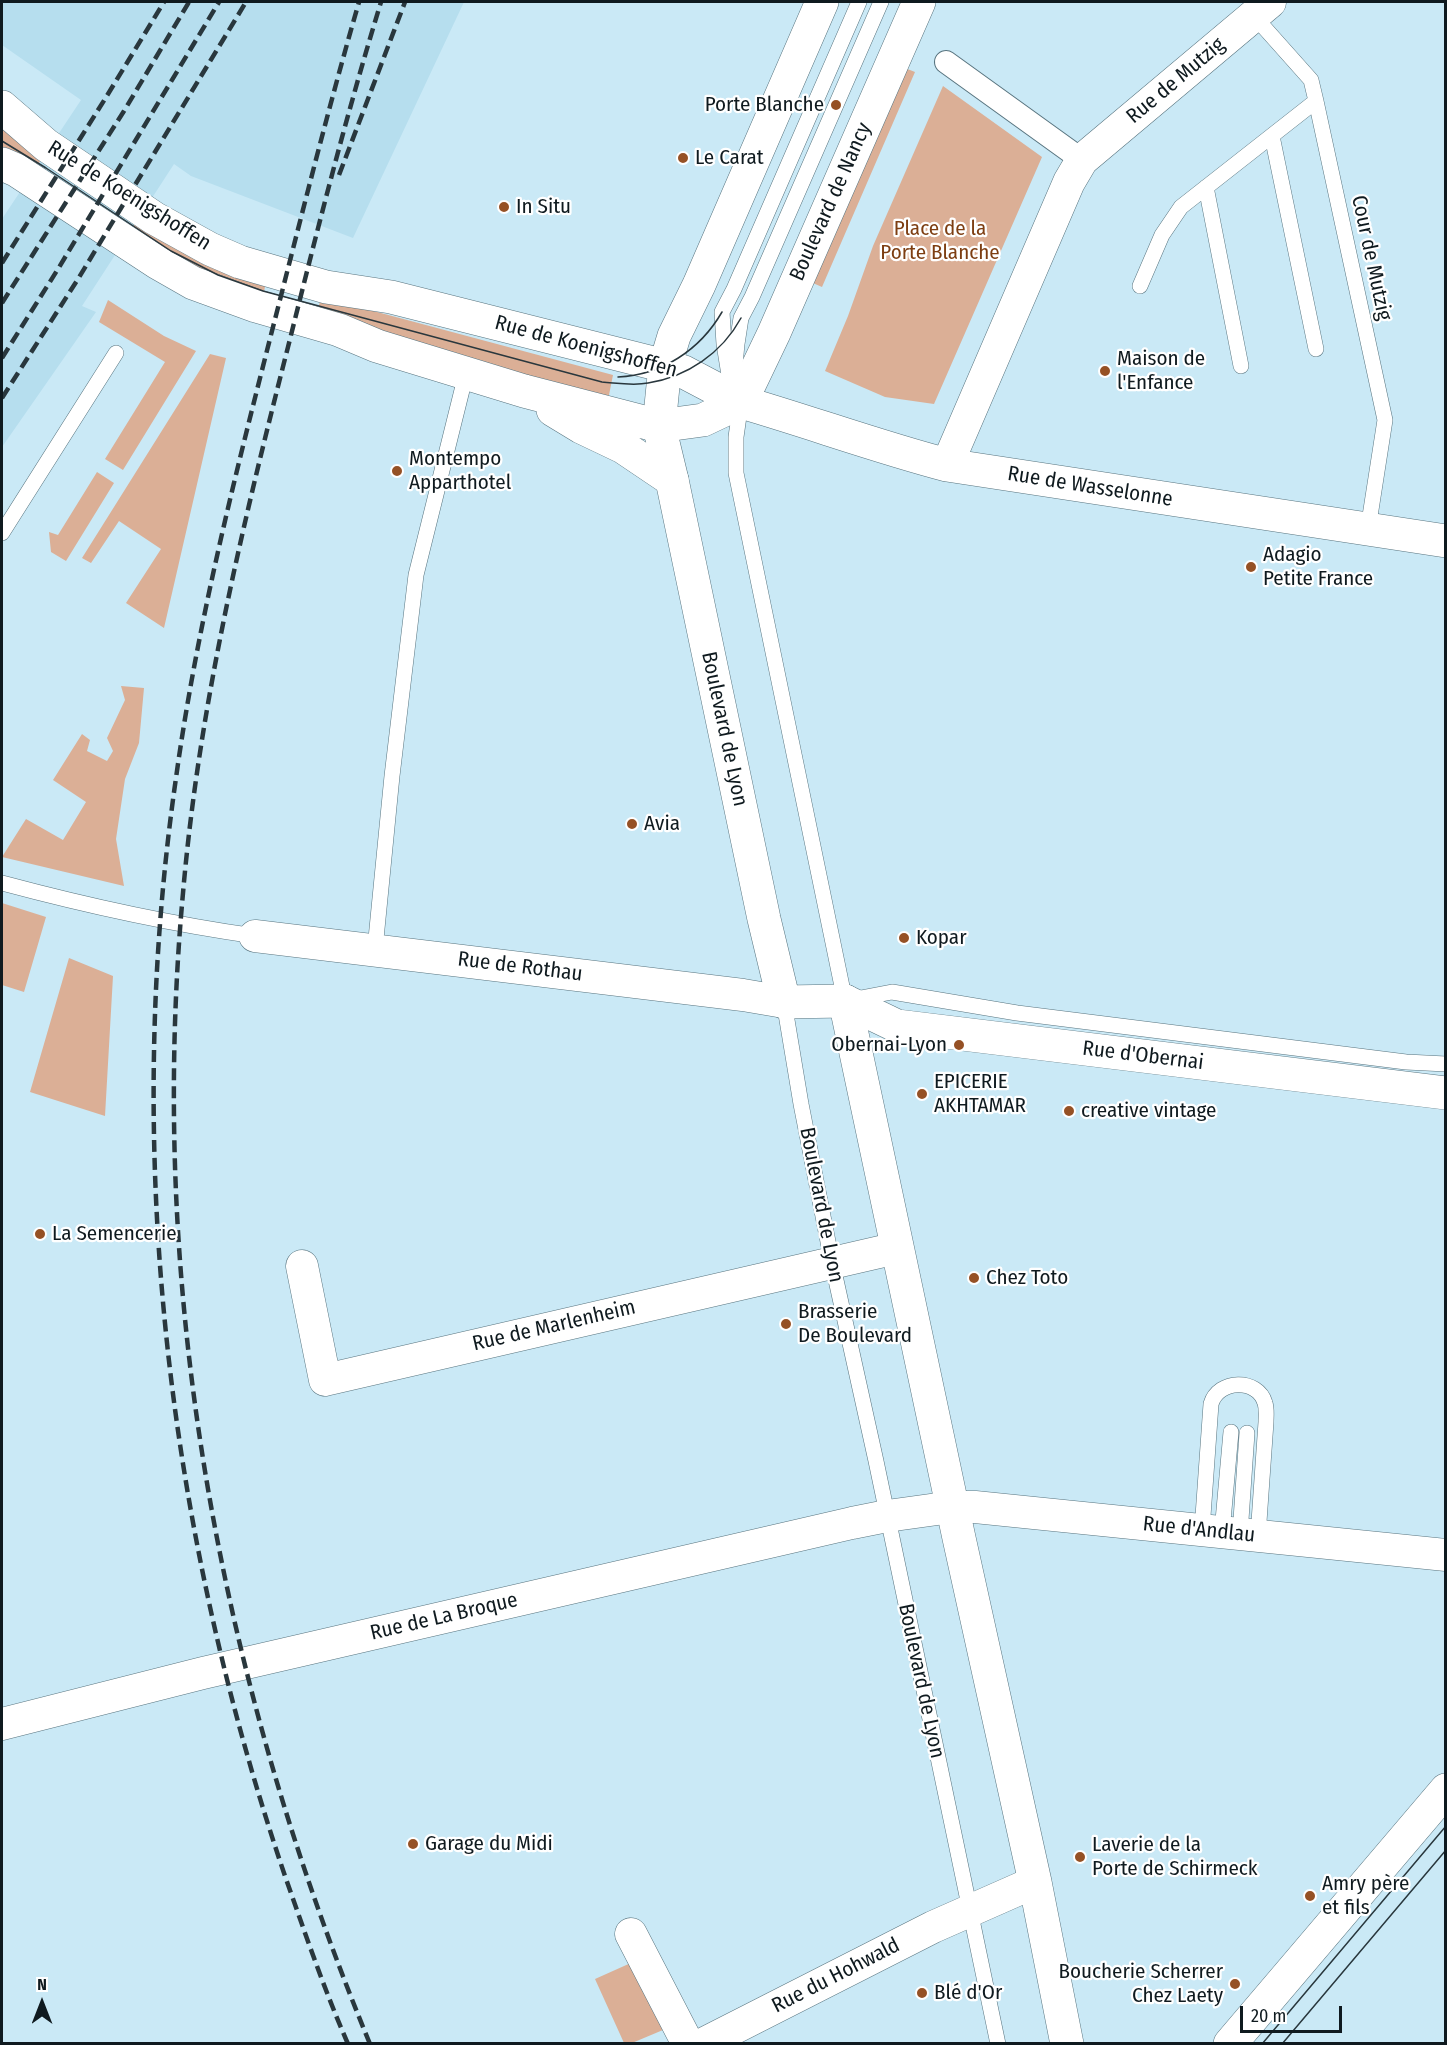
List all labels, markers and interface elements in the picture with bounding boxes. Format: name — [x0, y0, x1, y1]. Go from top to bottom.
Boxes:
street label: Rue de Mutzig — [1122, 33, 1230, 129]
place label: Porte Blanche — [705, 92, 824, 118]
marker: Porte Blanche — [829, 98, 843, 112]
street label: Boulevard de Nancy — [785, 119, 877, 285]
street label: Rue de Koenigshoffen — [43, 136, 215, 256]
place label: Le Carat — [695, 145, 764, 171]
marker: Le Carat — [676, 151, 690, 165]
street label: Cour de Mutzig — [1345, 193, 1397, 323]
place label: In Situ — [516, 194, 571, 220]
marker: In Situ — [497, 200, 511, 214]
park label: Place de la Porte Blanche — [880, 216, 1000, 266]
street label: Rue de Koenigshoffen — [492, 311, 680, 383]
place label: Maison de l'Enfance — [1117, 346, 1205, 396]
marker: Maison de l'Enfance — [1098, 364, 1112, 378]
place label: Montempo Apparthotel — [409, 446, 511, 496]
street label: Rue de Wasselonne — [1006, 462, 1174, 512]
marker: Montempo Apparthotel — [390, 464, 404, 478]
place label: Adagio Petite France — [1263, 542, 1373, 592]
marker: Adagio Petite France — [1244, 560, 1258, 574]
street label: Boulevard de Lyon — [695, 649, 753, 809]
place label: Avia — [644, 811, 680, 837]
marker: Avia — [625, 817, 639, 831]
place label: Kopar — [916, 925, 966, 951]
marker: Kopar — [897, 931, 911, 945]
street label: Rue de Rothau — [456, 947, 584, 987]
place label: Obernai-Lyon — [831, 1032, 947, 1058]
street label: Rue d'Obernai — [1081, 1036, 1205, 1076]
marker: Obernai-Lyon — [952, 1038, 966, 1052]
place label: EPICERIE AKHTAMAR — [934, 1069, 1026, 1119]
marker: EPICERIE AKHTAMAR — [915, 1087, 929, 1101]
place label: creative vintage — [1081, 1098, 1216, 1124]
marker: creative vintage — [1062, 1104, 1076, 1118]
street label: Boulevard de Lyon — [794, 1125, 848, 1285]
place label: La Semencerie — [52, 1221, 177, 1247]
marker: La Semencerie — [33, 1227, 47, 1241]
place label: Chez Toto — [986, 1265, 1068, 1291]
marker: Chez Toto — [967, 1271, 981, 1285]
street label: Rue de Marlenheim — [470, 1295, 638, 1357]
place label: Brasserie De Boulevard — [798, 1299, 912, 1349]
marker: Brasserie De Boulevard — [779, 1317, 793, 1331]
street label: Rue d'Andlau — [1142, 1512, 1256, 1548]
street label: Rue de La Broque — [368, 1588, 520, 1646]
street label: Boulevard de Lyon — [892, 1601, 950, 1761]
place label: Garage du Midi — [425, 1831, 553, 1857]
place label: Laverie de la Porte de Schirmeck — [1092, 1832, 1258, 1882]
marker: Garage du Midi — [406, 1837, 420, 1851]
marker: Laverie de la Porte de Schirmeck — [1073, 1850, 1087, 1864]
place label: Amry père et fils — [1322, 1871, 1409, 1921]
marker: Amry père et fils — [1303, 1889, 1317, 1903]
street label: Rue du Hohwald — [768, 1933, 904, 2019]
place label: Boucherie Scherrer Chez Laety — [1059, 1959, 1223, 2009]
north arrow — [12, 1973, 72, 2033]
text: N — [37, 1975, 47, 1994]
marker: Boucherie Scherrer Chez Laety — [1228, 1977, 1242, 1991]
place label: Blé d'Or — [934, 1980, 1002, 2006]
marker: Blé d'Or — [915, 1986, 929, 2000]
scale bar — [1243, 1994, 1345, 2032]
text: 20 m — [1251, 2005, 1286, 2027]

